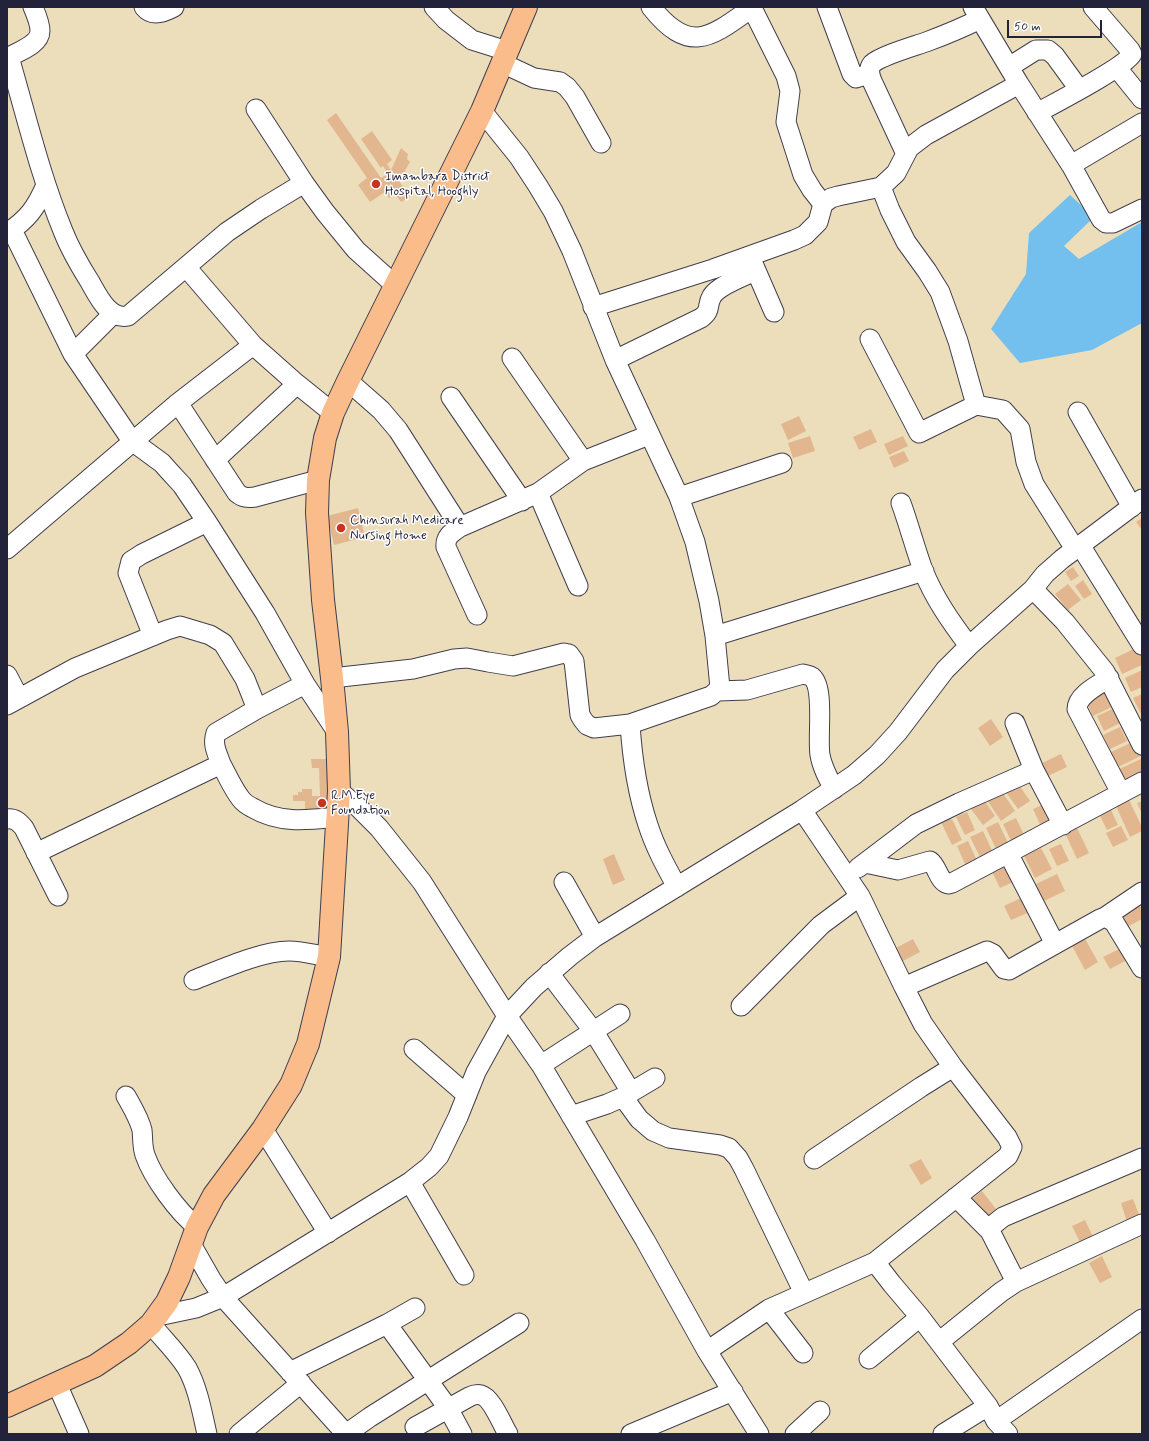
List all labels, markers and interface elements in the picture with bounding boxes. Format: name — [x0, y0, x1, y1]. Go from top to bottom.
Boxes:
scale bar — [1009, 12, 1104, 38]
text: 50 m — [1014, 19, 1041, 35]
place label: Imambara District Hospital, Hooghly — [385, 169, 490, 200]
marker: Imambara District Hospital, Hooghly — [370, 178, 382, 190]
place label: Chinsurah Medicare Nursing Home — [350, 513, 464, 544]
marker: Chinsurah Medicare Nursing Home — [335, 522, 347, 534]
place label: R.M.Eye Foundation — [331, 788, 390, 819]
marker: R.M.Eye Foundation — [316, 797, 328, 809]

